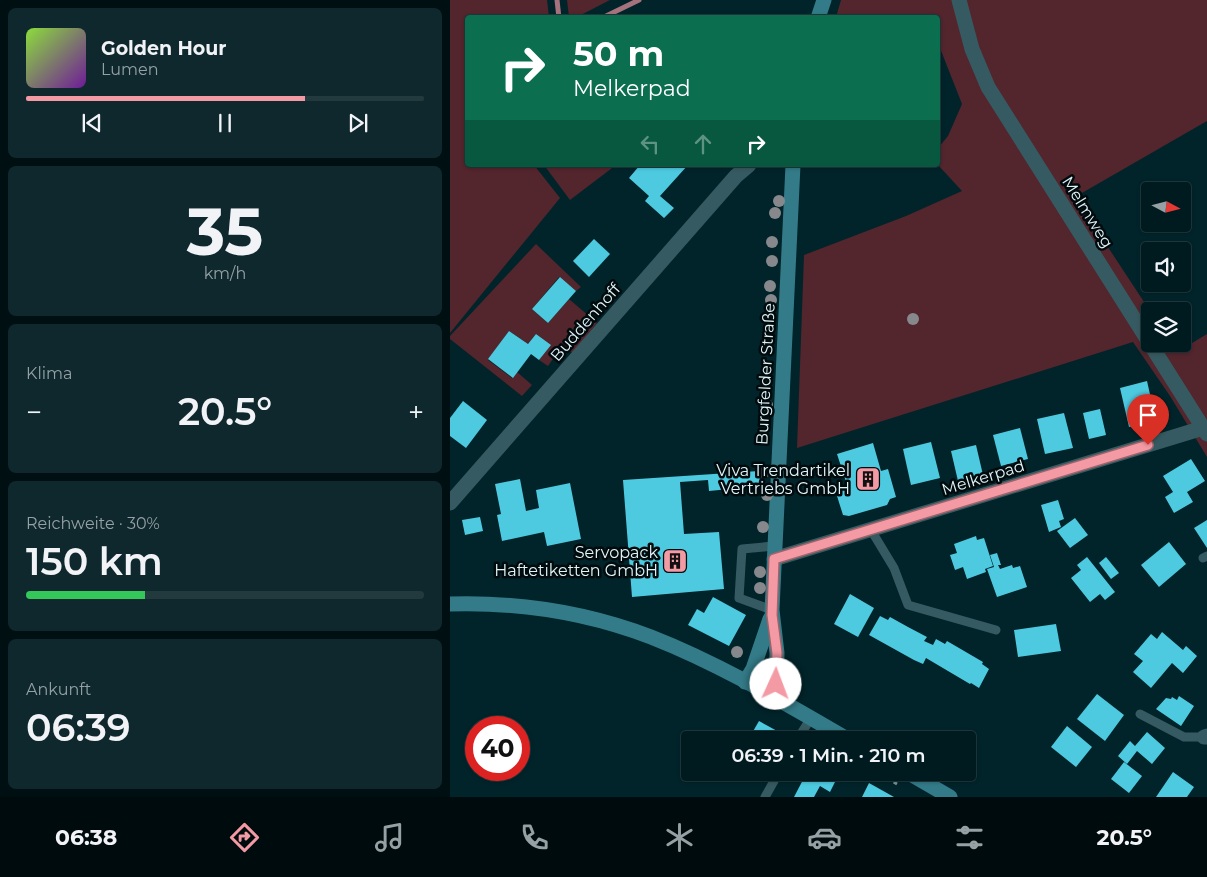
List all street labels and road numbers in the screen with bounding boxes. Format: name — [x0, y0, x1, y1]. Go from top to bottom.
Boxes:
street label: Melmweg — [1058, 173, 1117, 251]
street label: Buddenhoff — [546, 279, 625, 365]
street label: Burgfelder Straße — [752, 302, 779, 446]
street label: Melkerpad — [939, 456, 1027, 499]

